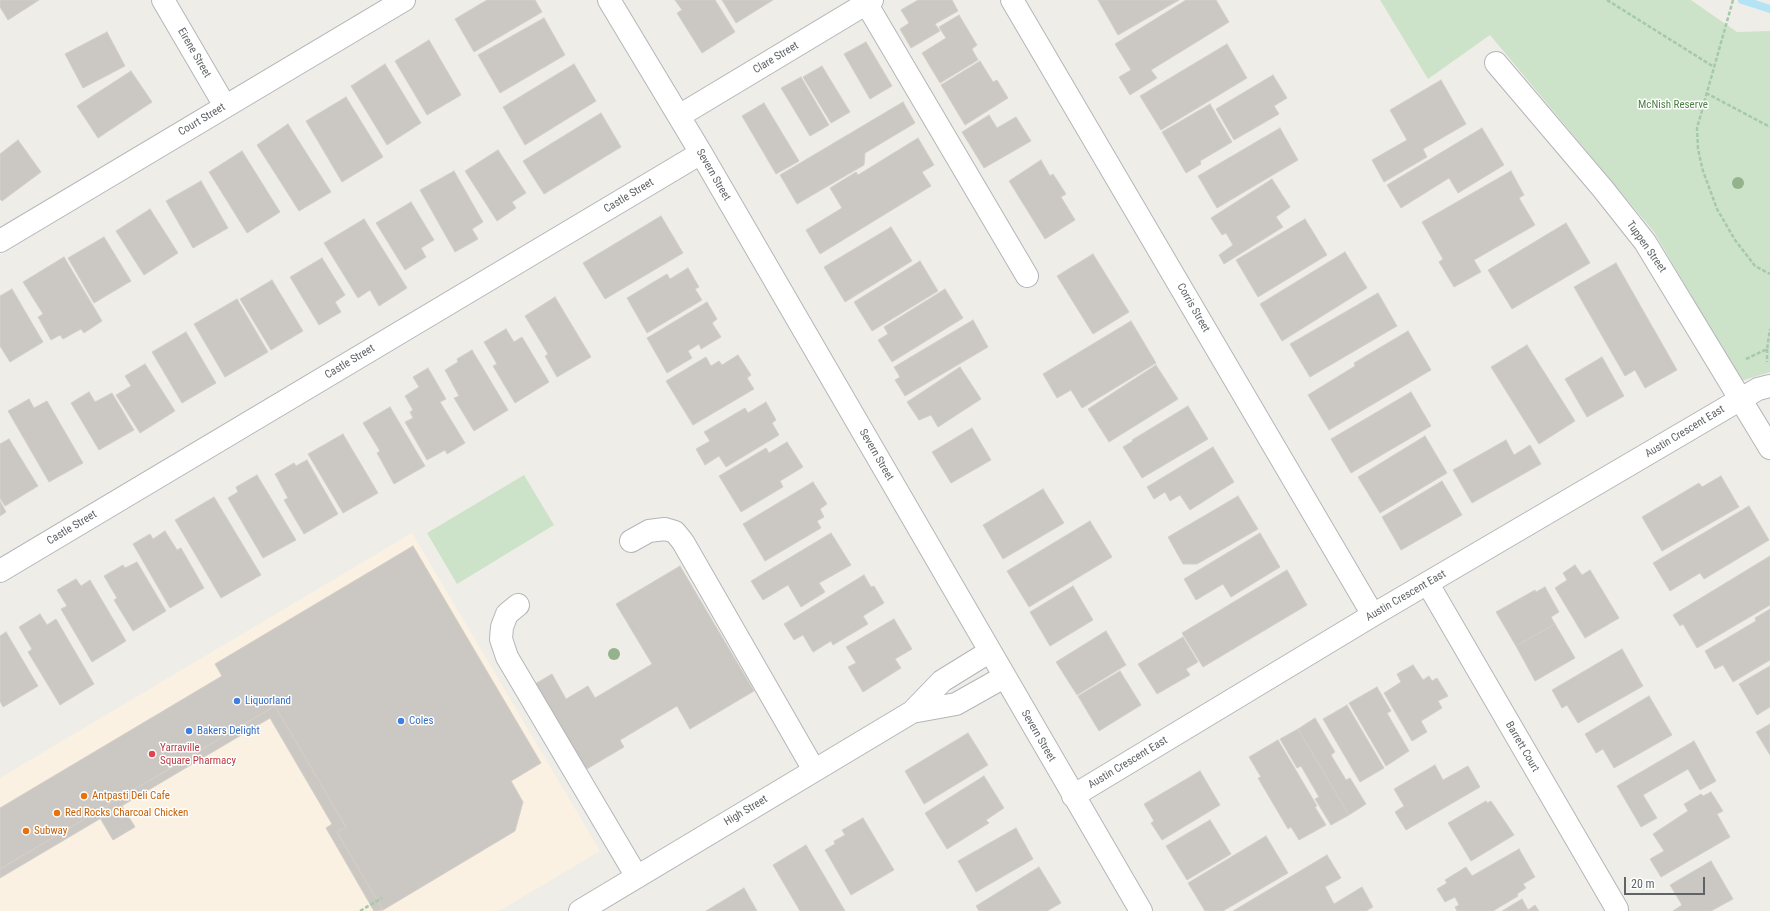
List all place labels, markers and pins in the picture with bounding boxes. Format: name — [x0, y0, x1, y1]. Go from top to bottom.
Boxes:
place label: Liquorland — [245, 694, 291, 708]
marker: Liquorland — [232, 696, 242, 706]
place label: Coles — [409, 714, 433, 728]
marker: Coles — [396, 716, 406, 726]
place label: Bakers Delight — [197, 724, 260, 738]
marker: Bakers Delight — [184, 726, 194, 736]
place label: Yarraville Square Pharmacy — [160, 741, 236, 767]
marker: Yarraville Square Pharmacy — [147, 749, 157, 759]
place label: Antpasti Deli Cafe — [92, 789, 170, 803]
marker: Antpasti Deli Cafe — [79, 791, 89, 801]
place label: Red Rocks Charcoal Chicken — [65, 806, 188, 820]
marker: Red Rocks Charcoal Chicken — [52, 808, 62, 818]
place label: Subway — [34, 824, 67, 838]
marker: Subway — [21, 826, 31, 836]

